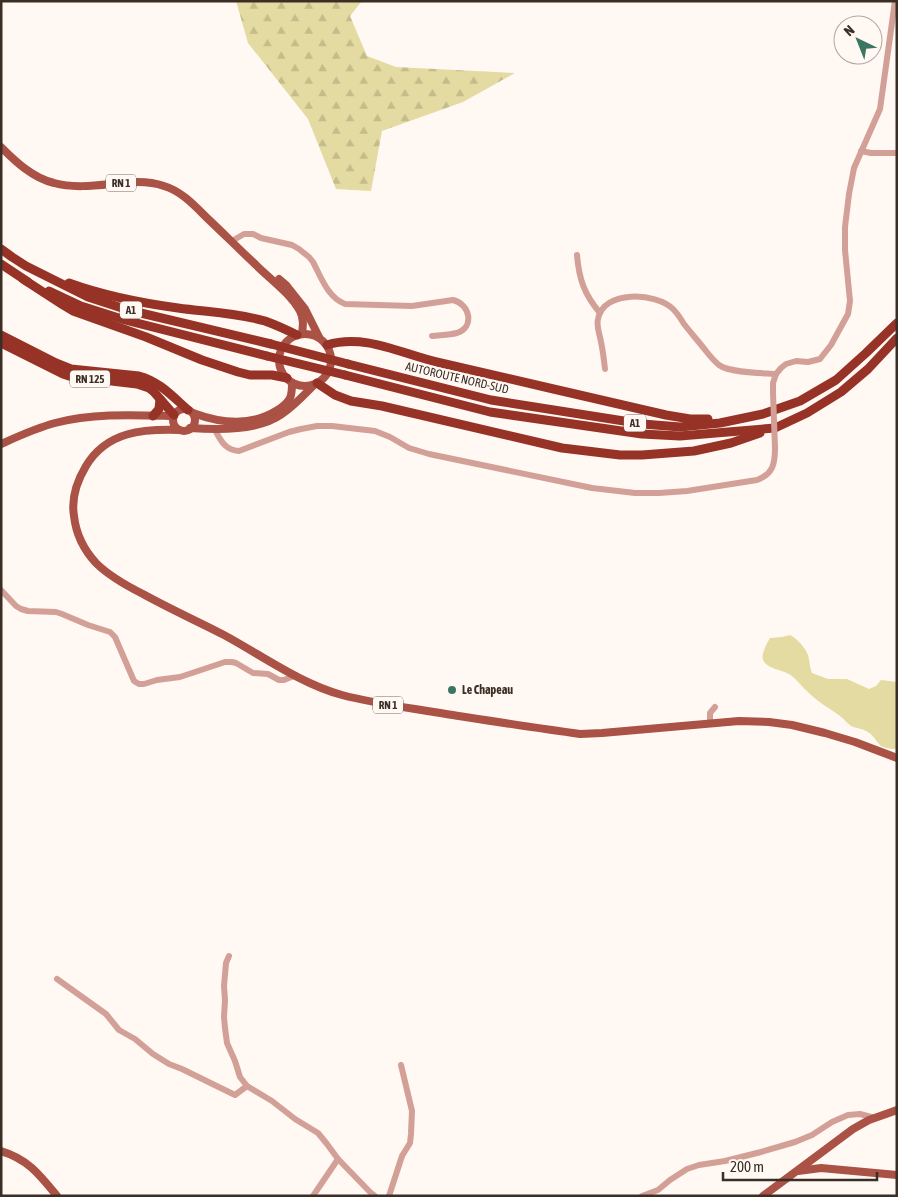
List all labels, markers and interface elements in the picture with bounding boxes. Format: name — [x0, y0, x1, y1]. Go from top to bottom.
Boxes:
north arrow — [833, 15, 883, 65]
text: N — [841, 22, 858, 39]
road number: RN 1 — [106, 174, 136, 192]
road number: A1 — [120, 302, 142, 318]
street label: AUTOROUTE NORD-SUD — [404, 359, 510, 397]
road number: RN 125 — [70, 370, 110, 388]
road number: A1 — [624, 414, 646, 432]
place label: Le Chapeau — [462, 683, 513, 697]
marker: Le Chapeau — [446, 684, 458, 696]
road number: RN 1 — [373, 696, 403, 714]
scale bar — [723, 1150, 877, 1182]
text: 200 m — [730, 1158, 764, 1175]

